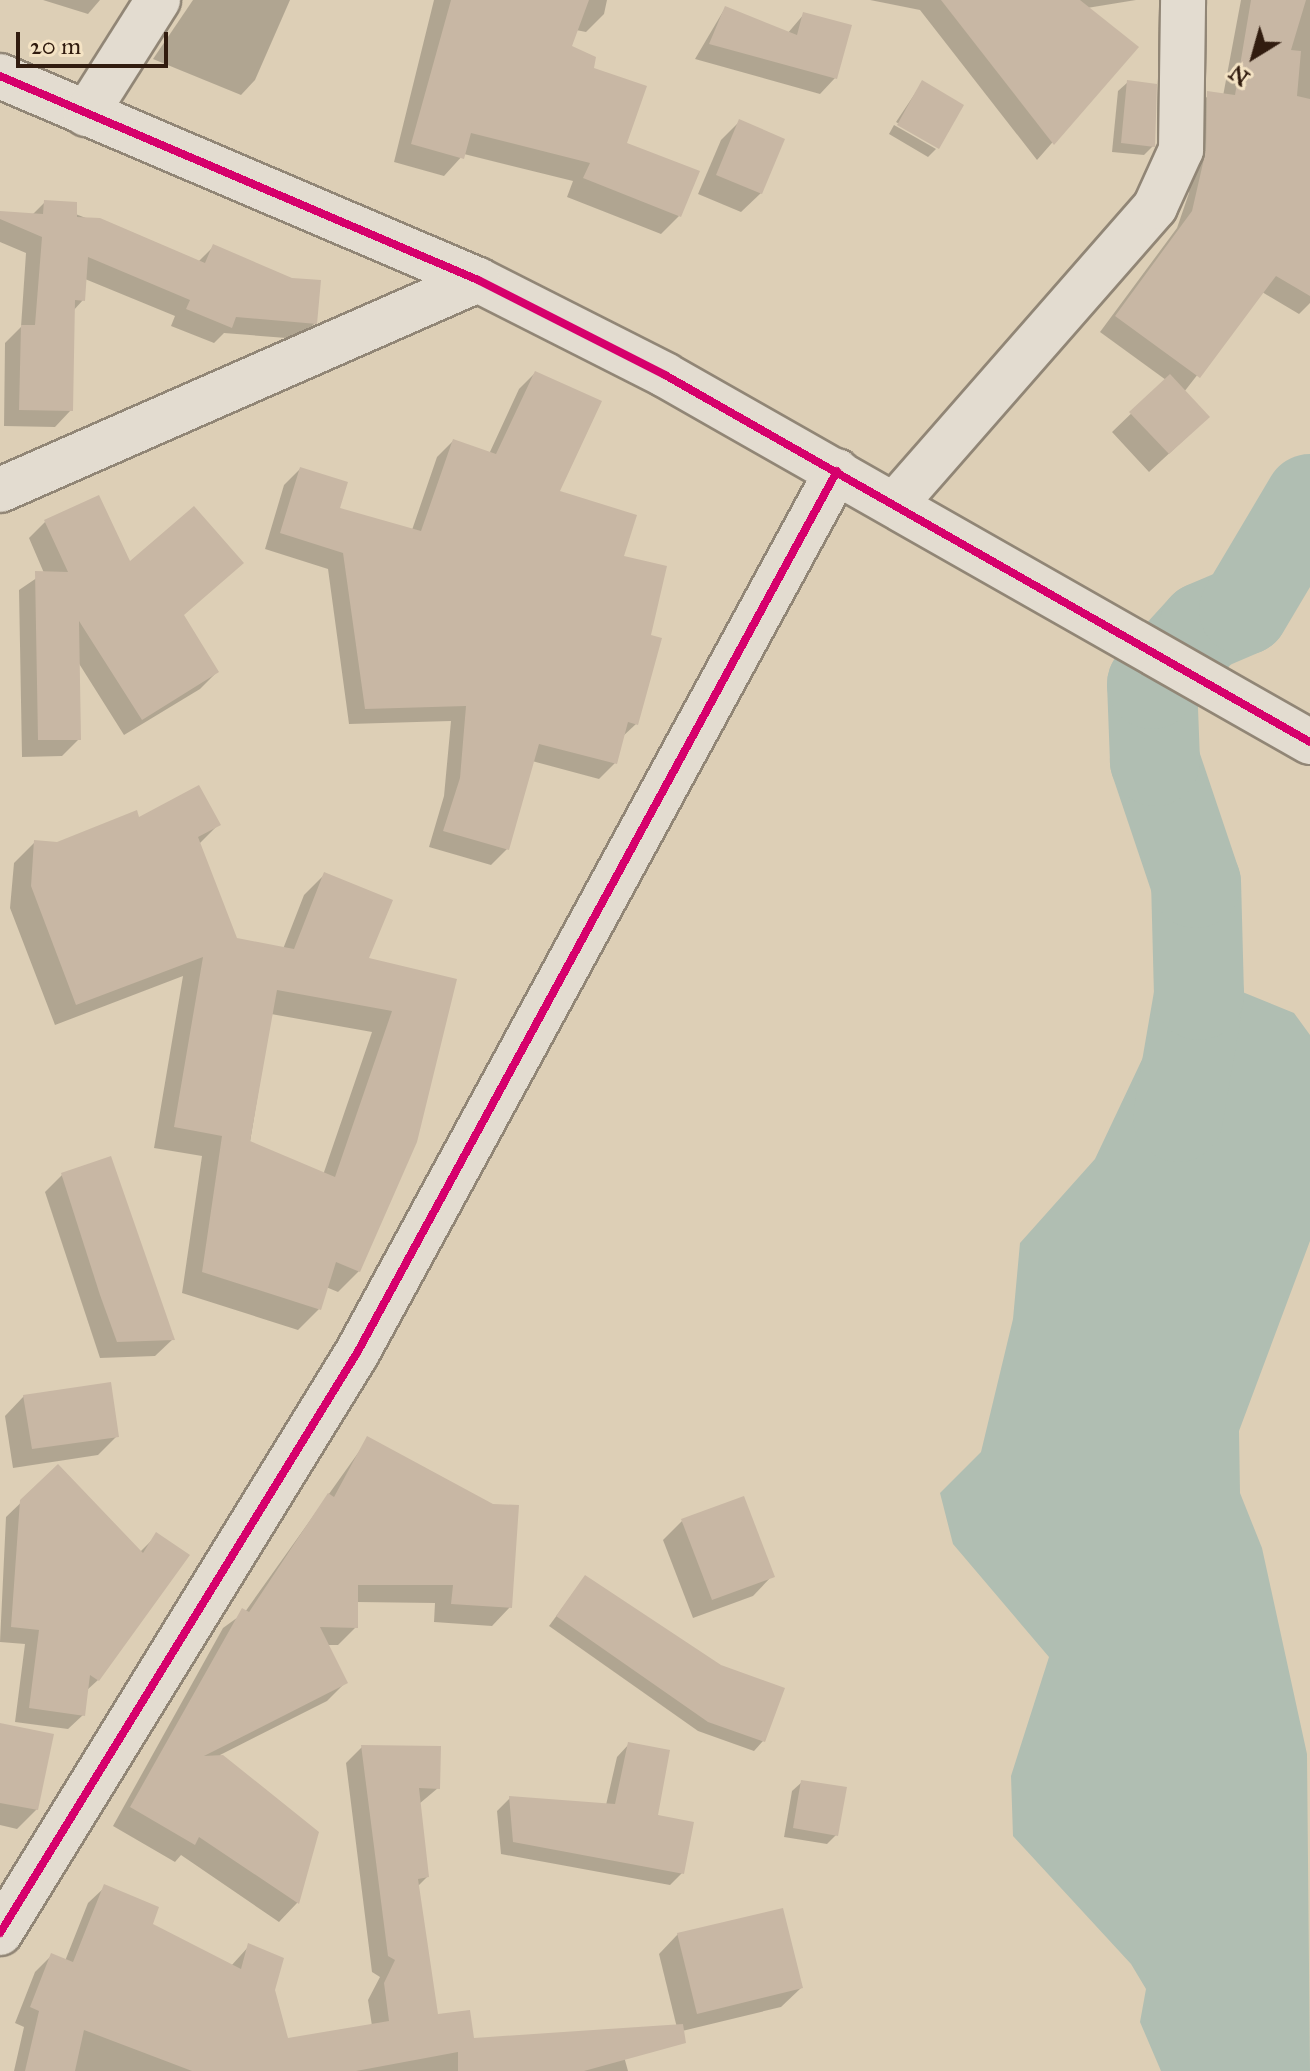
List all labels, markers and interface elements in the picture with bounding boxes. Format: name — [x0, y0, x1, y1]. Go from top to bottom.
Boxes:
scale bar — [20, 16, 172, 66]
north arrow — [1214, 16, 1294, 96]
text: 20 m — [30, 31, 81, 61]
text: N — [1224, 59, 1255, 92]

